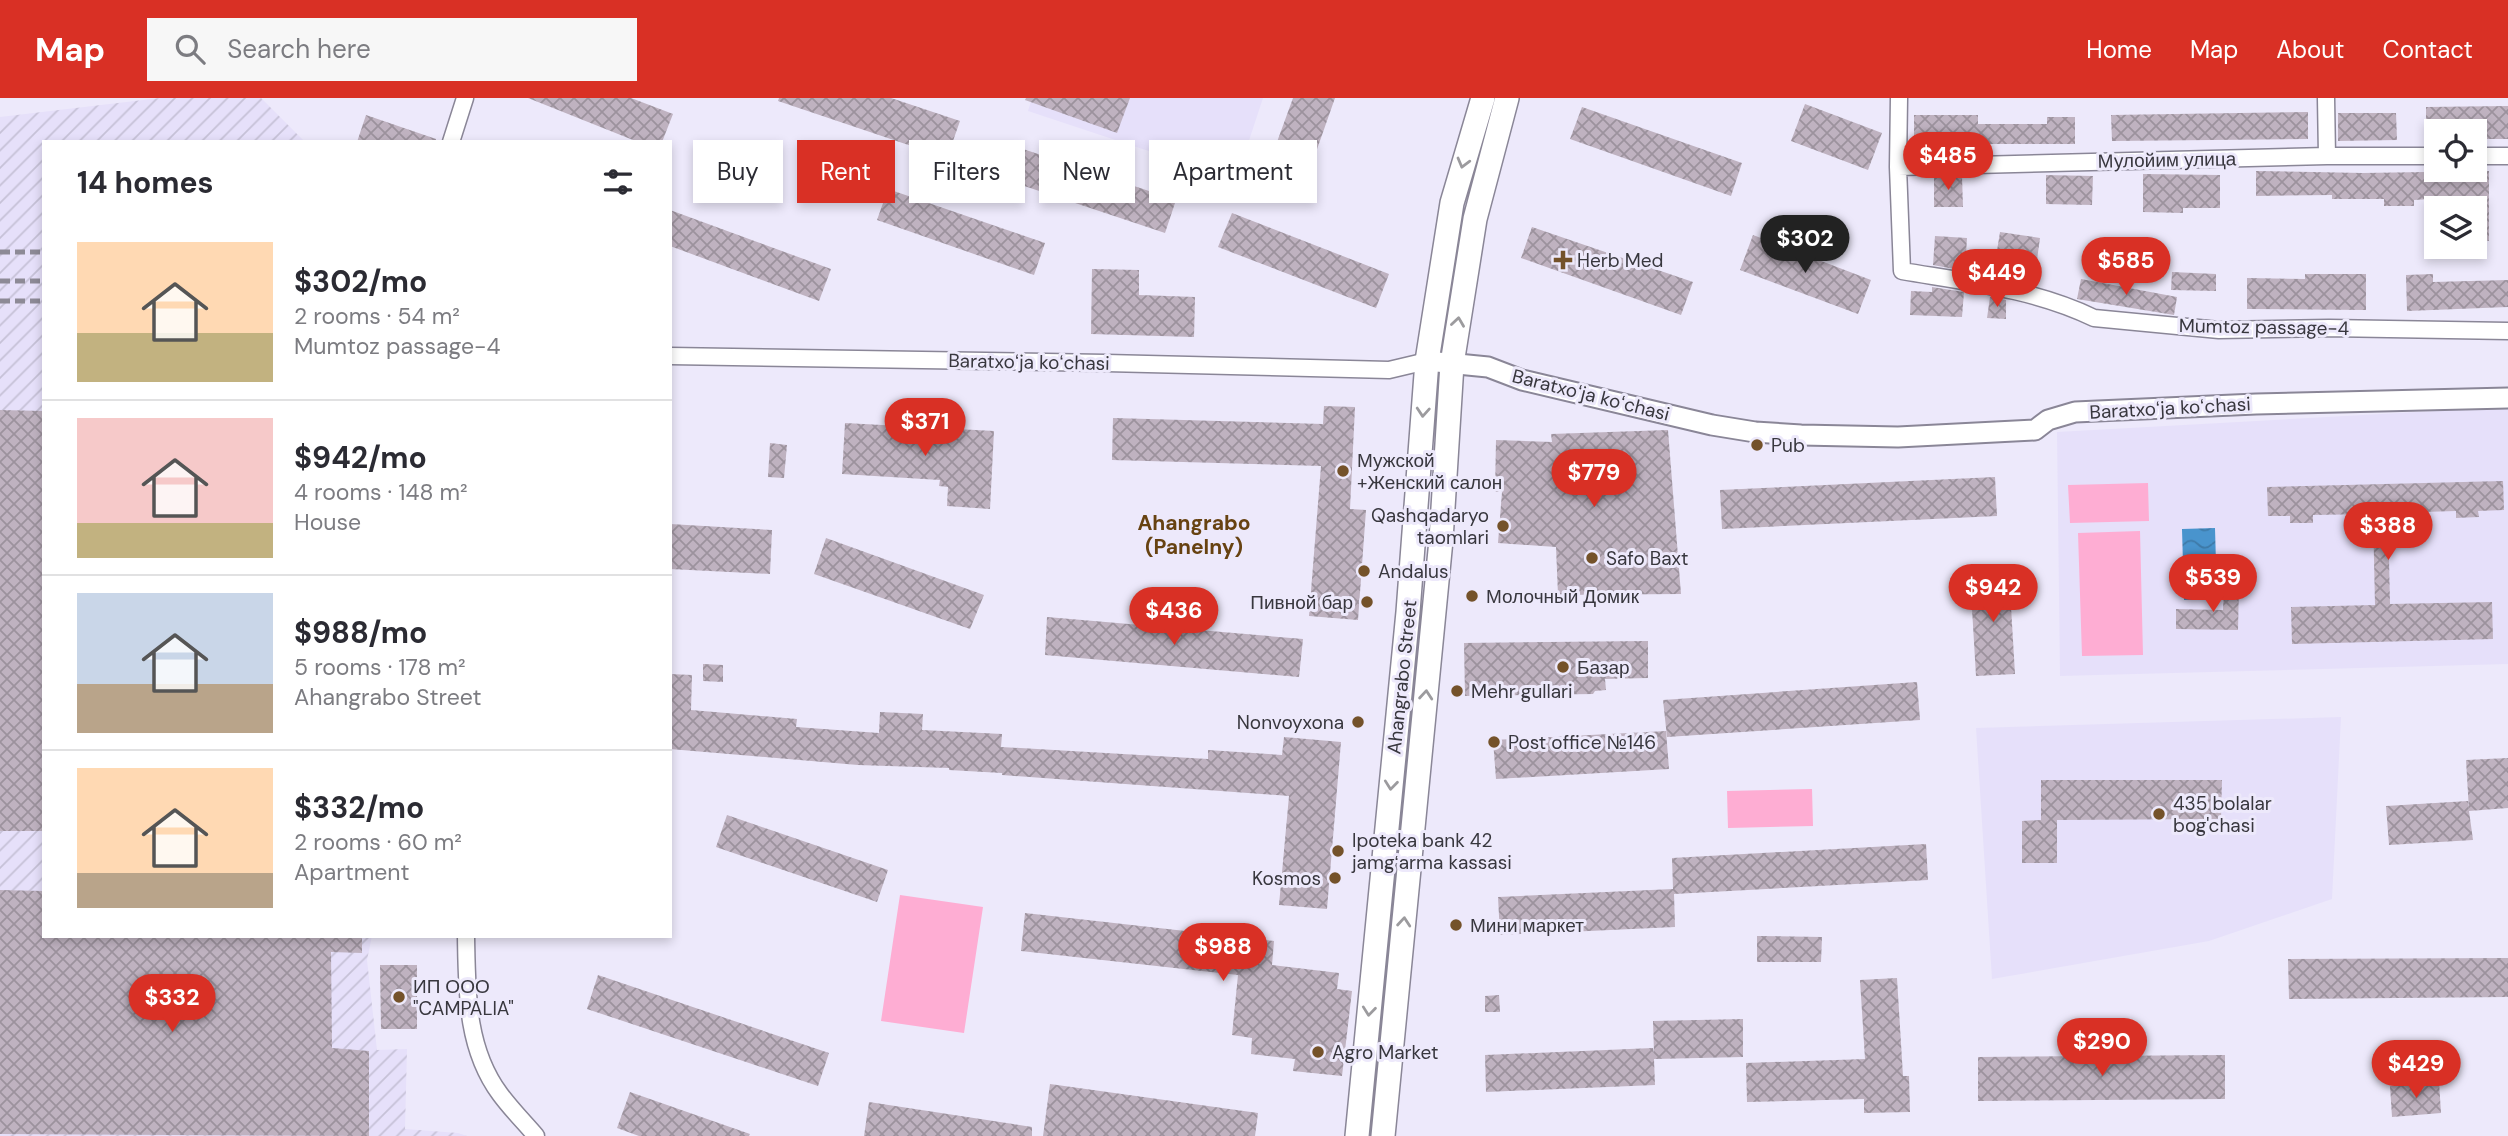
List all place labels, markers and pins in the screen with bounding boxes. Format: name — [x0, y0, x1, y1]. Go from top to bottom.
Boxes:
pin: $485 — [1907, 132, 1989, 192]
pin: $302 — [1764, 216, 1846, 275]
pin: $585 — [2085, 238, 2167, 297]
place label: Herb Med — [1577, 248, 1663, 273]
pin: $449 — [1956, 250, 2038, 309]
marker: Herb Med — [1555, 252, 1571, 268]
pin: $371 — [884, 398, 966, 458]
place label: Pub — [1771, 433, 1805, 458]
marker: Pub — [1749, 437, 1765, 453]
place label: Мужской +Женский салон — [1357, 448, 1502, 495]
pin: $779 — [1553, 450, 1635, 509]
marker: Мужской +Женский салон — [1335, 463, 1351, 479]
place label: Qashqadaryo taomlari — [1371, 503, 1489, 550]
pin: $388 — [2347, 503, 2429, 562]
marker: Qashqadaryo taomlari — [1495, 518, 1511, 534]
place label: Safo Baxt — [1606, 546, 1688, 571]
marker: Safo Baxt — [1584, 550, 1600, 566]
pin: $539 — [2172, 554, 2254, 614]
place label: Andalus — [1378, 559, 1448, 584]
marker: Andalus — [1356, 563, 1372, 579]
pin: $942 — [1952, 564, 2034, 624]
place label: Молочный Домик — [1486, 584, 1640, 609]
pin: $436 — [1133, 588, 1215, 647]
marker: Молочный Домик — [1464, 588, 1480, 604]
place label: Пивной бар — [1250, 590, 1353, 615]
marker: Пивной бар — [1359, 594, 1375, 610]
place label: Базар — [1577, 655, 1630, 680]
marker: Базар — [1555, 659, 1571, 675]
place label: Mehr gullari — [1471, 679, 1573, 704]
marker: Mehr gullari — [1449, 683, 1465, 699]
place label: Nonvoyxona — [1237, 710, 1344, 735]
marker: Nonvoyxona — [1350, 714, 1366, 730]
place label: Post office №146 — [1508, 730, 1656, 755]
marker: Post office №146 — [1486, 734, 1502, 750]
place label: 435 bolalar bog'chasi — [2173, 791, 2272, 838]
marker: 435 bolalar bog'chasi — [2151, 806, 2167, 822]
place label: Ipoteka bank 42 jamgʻarma kassasi — [1351, 828, 1512, 875]
marker: Ipoteka bank 42 jamgʻarma kassasi — [1330, 843, 1346, 859]
place label: Kosmos — [1252, 866, 1321, 891]
marker: Kosmos — [1327, 870, 1343, 886]
place label: Мини маркет — [1470, 913, 1584, 938]
marker: Мини маркет — [1448, 917, 1464, 933]
pin: $988 — [1182, 924, 1264, 983]
pin: $332 — [131, 974, 213, 1034]
place label: ИП ООО "CAMPALIA" — [413, 974, 514, 1021]
marker: ИП ООО "CAMPALIA" — [391, 989, 407, 1005]
pin: $290 — [2061, 1018, 2143, 1078]
place label: Agro Market — [1332, 1040, 1438, 1065]
pin: $429 — [2375, 1040, 2457, 1100]
marker: Agro Market — [1310, 1044, 1326, 1060]

